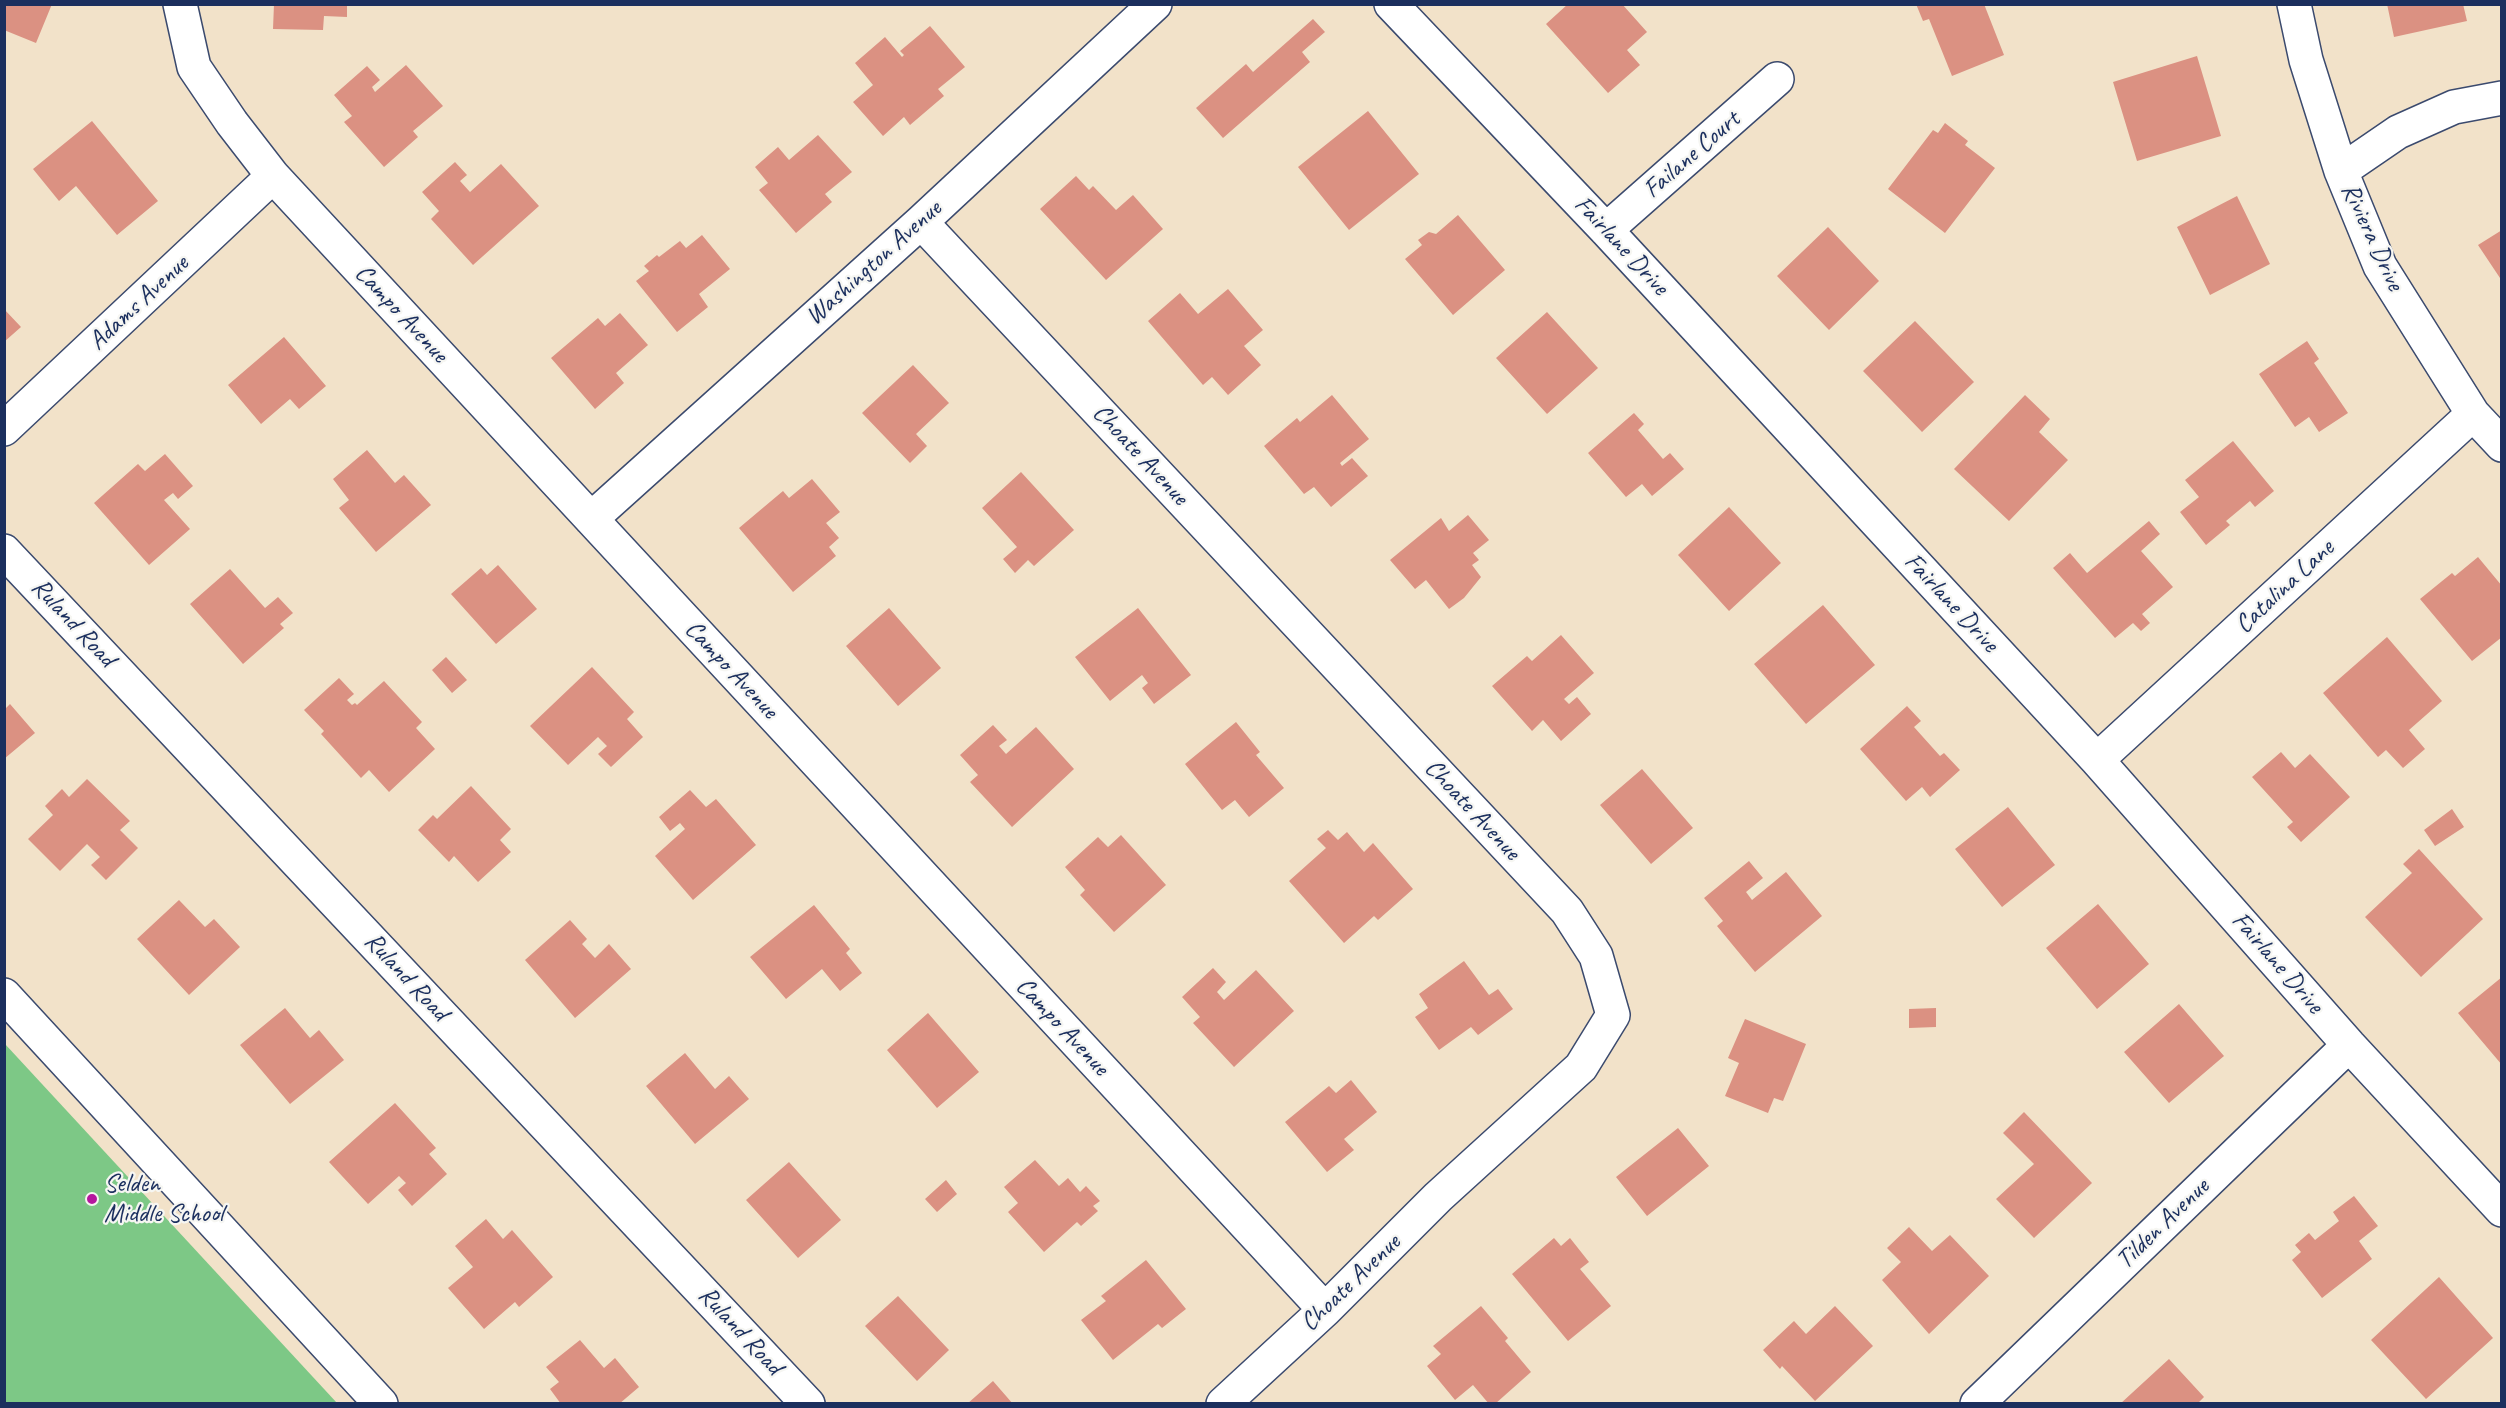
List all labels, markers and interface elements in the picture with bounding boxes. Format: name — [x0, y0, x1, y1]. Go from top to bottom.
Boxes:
street label: Failane Court — [1637, 105, 1747, 205]
street label: Riviera Drive — [2334, 178, 2410, 296]
street label: Fairlane Drive — [1567, 190, 1675, 302]
street label: Washington Avenue — [800, 194, 948, 332]
street label: Adams Avenue — [82, 249, 196, 357]
street label: Campo Avenue — [348, 258, 454, 370]
street label: Choate Avenue — [1085, 398, 1195, 512]
street label: Catalina Lane — [2229, 533, 2341, 641]
street label: Fairlane Drive — [1897, 547, 2005, 659]
street label: Ruland Road — [24, 572, 122, 674]
street label: Campo Avenue — [678, 614, 784, 726]
street label: Choate Avenue — [1417, 753, 1527, 867]
street label: Fairlane Drive — [2224, 906, 2330, 1020]
street label: Ruland Road — [357, 926, 455, 1028]
street label: Campo Avenue — [1009, 971, 1115, 1083]
place label: Selden Middle School — [104, 1168, 223, 1230]
street label: Tilden Avenue — [2110, 1172, 2216, 1276]
marker: Selden Middle School — [85, 1192, 99, 1206]
street label: Choate Avenue — [1294, 1228, 1408, 1338]
street label: Ruland Road — [691, 1280, 789, 1382]

